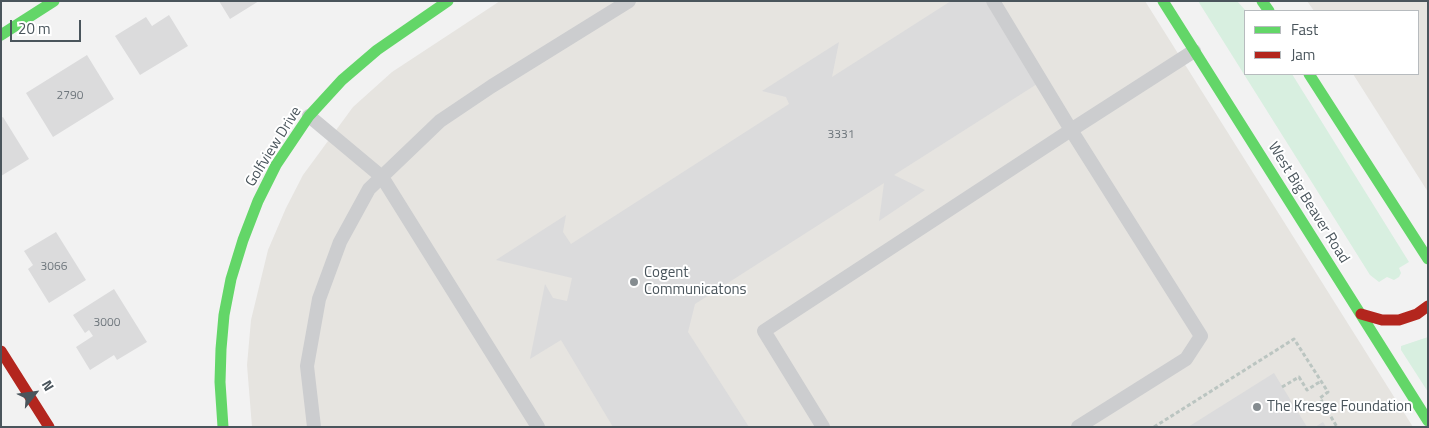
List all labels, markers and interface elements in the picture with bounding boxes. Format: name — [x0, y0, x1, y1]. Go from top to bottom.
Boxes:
scale bar — [12, 10, 84, 42]
legend — [1244, 10, 1419, 75]
text: 20 m — [18, 17, 51, 40]
text: Fast — [1291, 18, 1318, 41]
text: Jam — [1291, 43, 1315, 66]
house number: 2790 — [57, 89, 83, 103]
street label: Golfview Drive — [242, 104, 306, 190]
house number: 3331 — [828, 128, 854, 142]
street label: West Big Beaver Road — [1263, 139, 1353, 267]
house number: 3066 — [41, 260, 67, 274]
place label: Cogent Communicatons — [644, 264, 747, 299]
marker: Cogent Communicatons — [628, 276, 640, 288]
house number: 3000 — [94, 316, 120, 330]
north arrow — [10, 368, 60, 418]
text: N — [37, 376, 60, 395]
place label: The Kresge Foundation — [1267, 398, 1412, 416]
marker: The Kresge Foundation — [1251, 401, 1263, 413]

